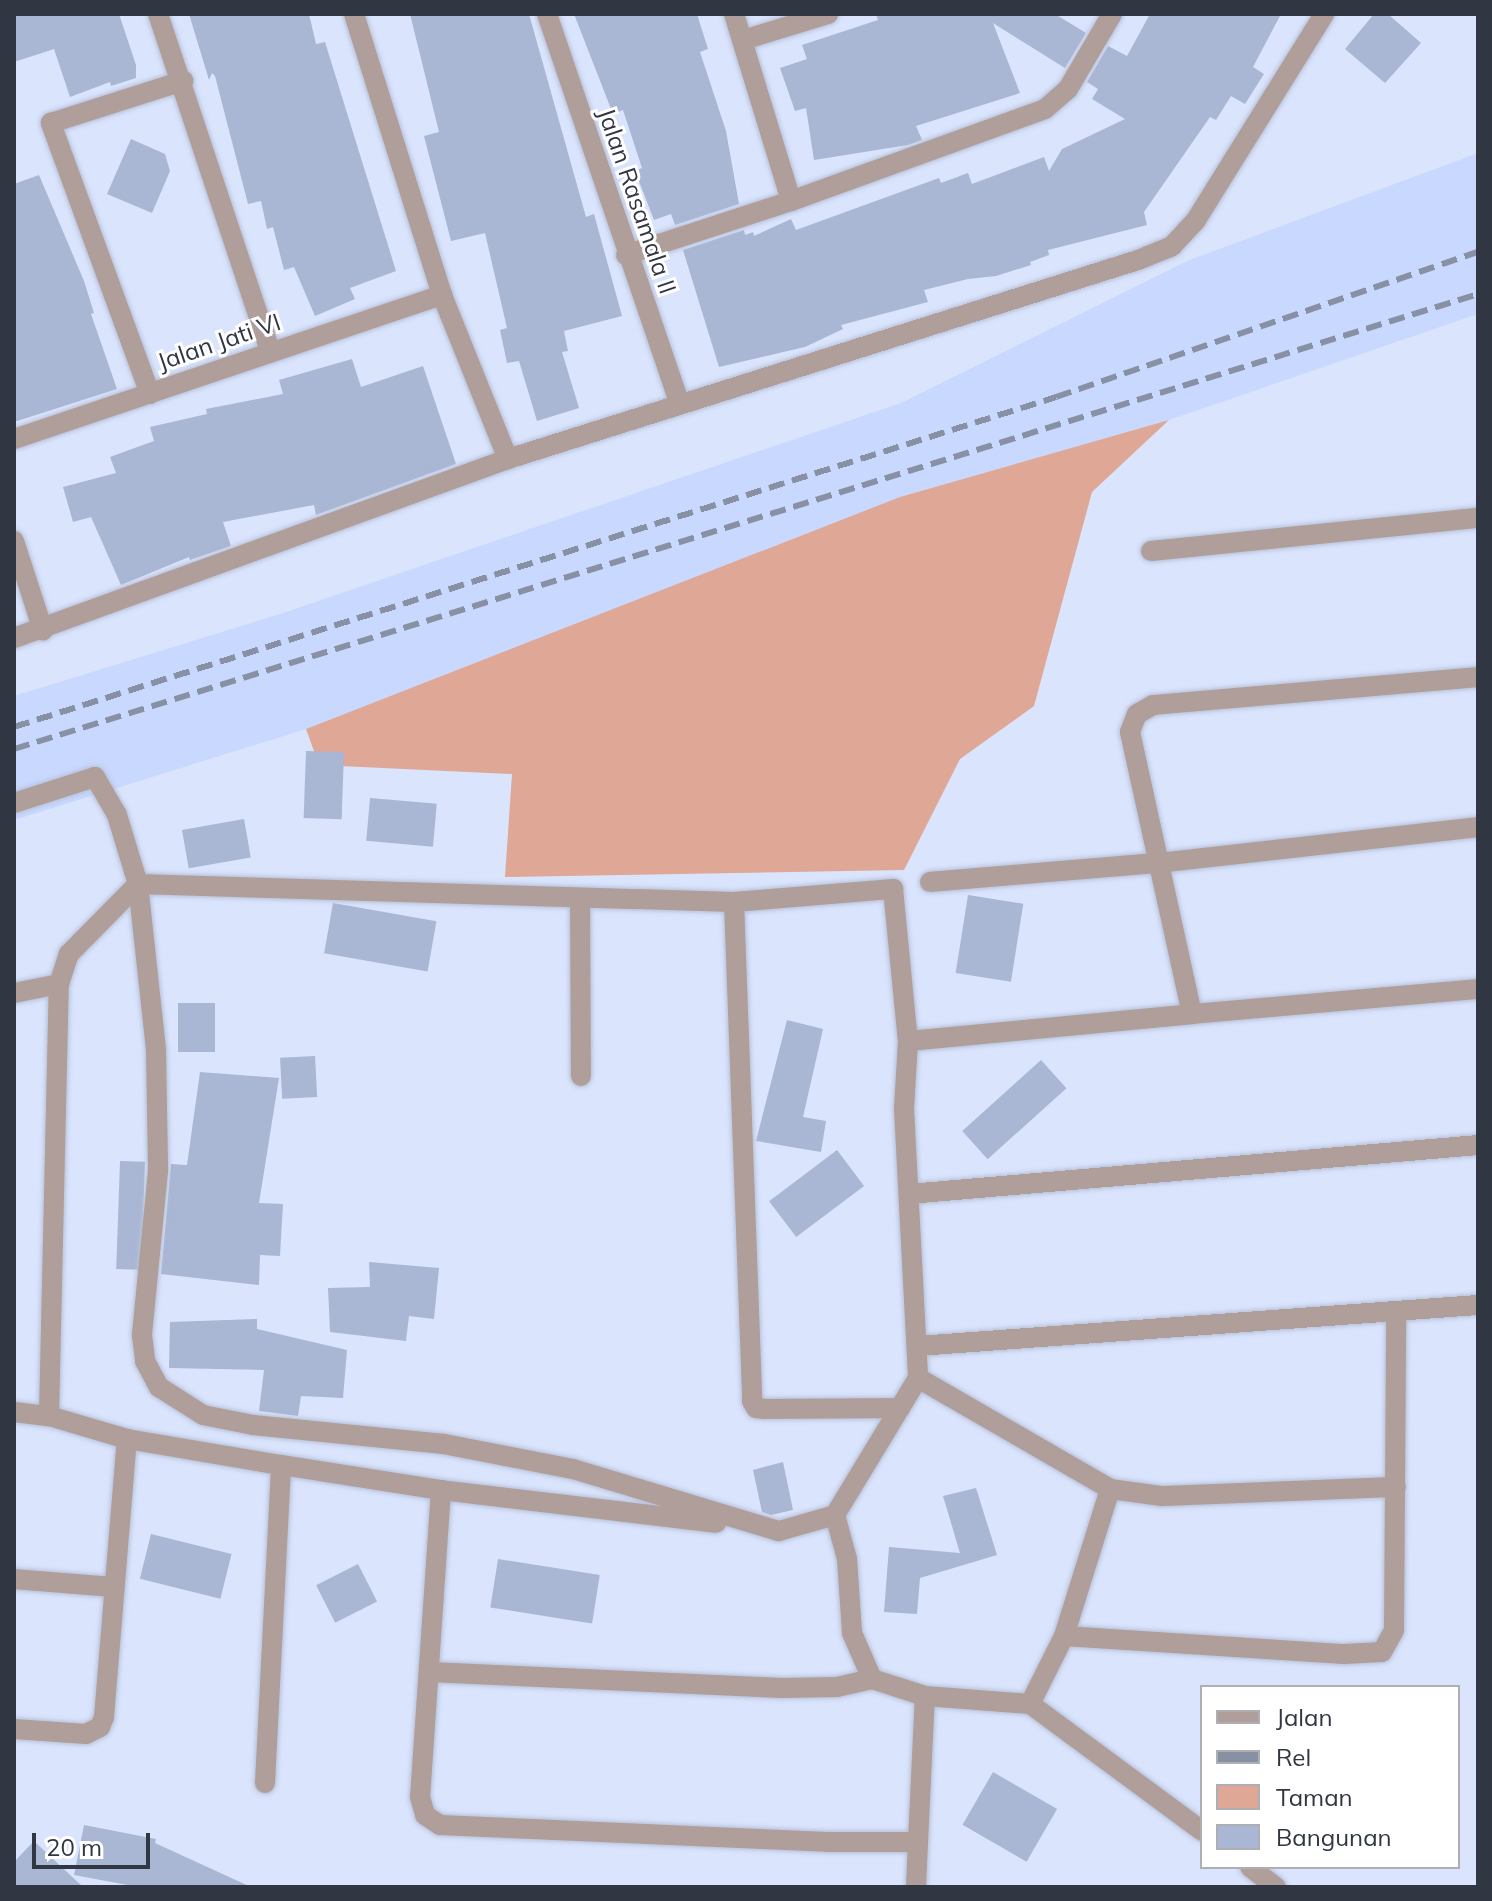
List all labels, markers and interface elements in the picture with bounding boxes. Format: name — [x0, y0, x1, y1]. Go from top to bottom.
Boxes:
street label: Jalan Rasamala II — [592, 104, 682, 298]
street label: Jalan Jati VI — [154, 307, 284, 377]
legend — [1200, 1685, 1460, 1869]
text: Jalan — [1276, 1702, 1332, 1732]
text: Rel — [1276, 1742, 1311, 1772]
text: Taman — [1276, 1782, 1353, 1812]
scale bar — [36, 1817, 154, 1867]
text: Bangunan — [1276, 1822, 1392, 1852]
text: 20 m — [46, 1832, 102, 1862]

